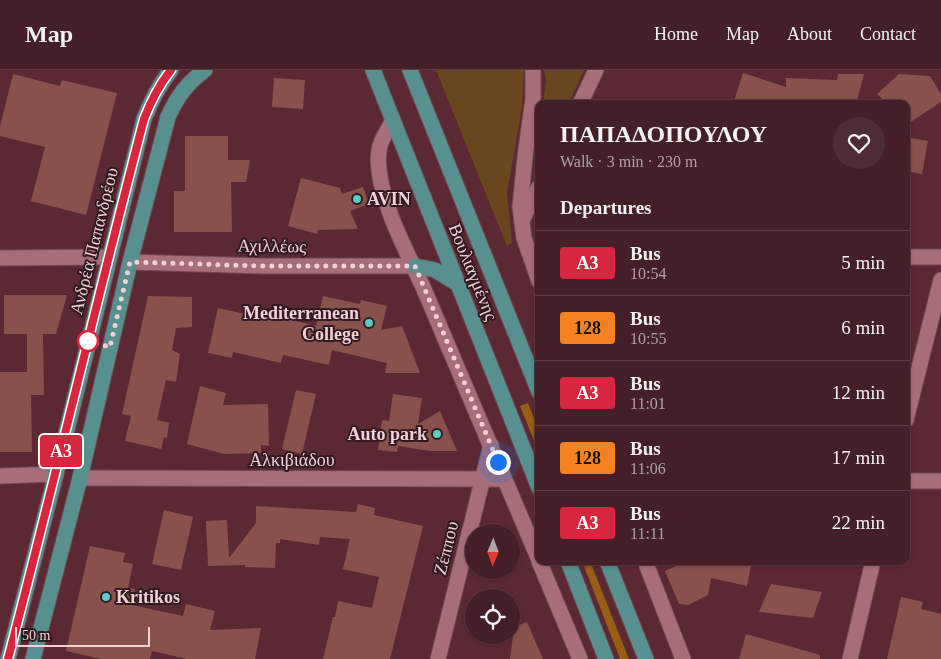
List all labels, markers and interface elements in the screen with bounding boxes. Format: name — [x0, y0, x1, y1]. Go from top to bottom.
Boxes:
text: Map — [25, 21, 73, 47]
text: Home — [654, 24, 698, 44]
text: Map — [726, 24, 759, 44]
text: About — [787, 24, 832, 44]
text: Contact — [860, 24, 916, 44]
button: heart — [833, 117, 885, 169]
text: ΠΑΠΑΔΟΠΟΥΛΟΥ — [560, 121, 767, 147]
text: Walk · 3 min · 230 m — [560, 153, 697, 170]
street label: Ανδρέα Παπανδρέου — [66, 165, 122, 317]
place label: AVIN — [367, 189, 411, 209]
marker: AVIN — [351, 193, 363, 205]
text: Departures — [560, 197, 651, 218]
street label: Βουλιαγμένης — [445, 221, 501, 323]
street label: Αχιλλέως — [238, 235, 306, 257]
text: Bus — [630, 243, 661, 264]
text: 5 min — [841, 252, 885, 273]
text: Α3 — [577, 253, 599, 273]
text: 10:54 — [630, 265, 666, 282]
place label: Mediterranean College — [243, 303, 359, 344]
text: Bus — [630, 308, 661, 329]
marker: Mediterranean College — [363, 317, 375, 329]
text: 6 min — [841, 317, 885, 338]
text: 128 — [574, 318, 601, 338]
unlabelled marker — [77, 330, 99, 352]
text: 10:55 — [630, 330, 666, 347]
text: Bus — [630, 373, 661, 394]
text: 12 min — [832, 382, 885, 403]
text: Α3 — [577, 383, 599, 403]
text: 11:01 — [630, 395, 666, 412]
place label: Auto park — [347, 424, 427, 444]
marker: Auto park — [431, 428, 443, 440]
line badge: Α3 — [38, 435, 84, 467]
text: Bus — [630, 438, 661, 459]
text: Α3 — [50, 441, 72, 461]
text: 17 min — [832, 447, 885, 468]
text: 128 — [574, 448, 601, 468]
street label: Αλκιβιάδου — [249, 450, 335, 470]
your location — [486, 450, 511, 475]
text: 11:06 — [630, 460, 666, 477]
text: Bus — [630, 503, 661, 524]
text: 22 min — [832, 512, 885, 533]
text: Α3 — [577, 513, 599, 533]
street label: Ζέππου — [430, 519, 462, 577]
north arrow — [465, 524, 520, 579]
map controls — [465, 524, 520, 644]
text: 11:11 — [630, 525, 665, 542]
place label: Kritikos — [116, 587, 180, 607]
button: locate — [465, 589, 520, 644]
marker: Kritikos — [100, 591, 112, 603]
scale bar — [15, 624, 150, 647]
text: 50 m — [22, 628, 50, 643]

